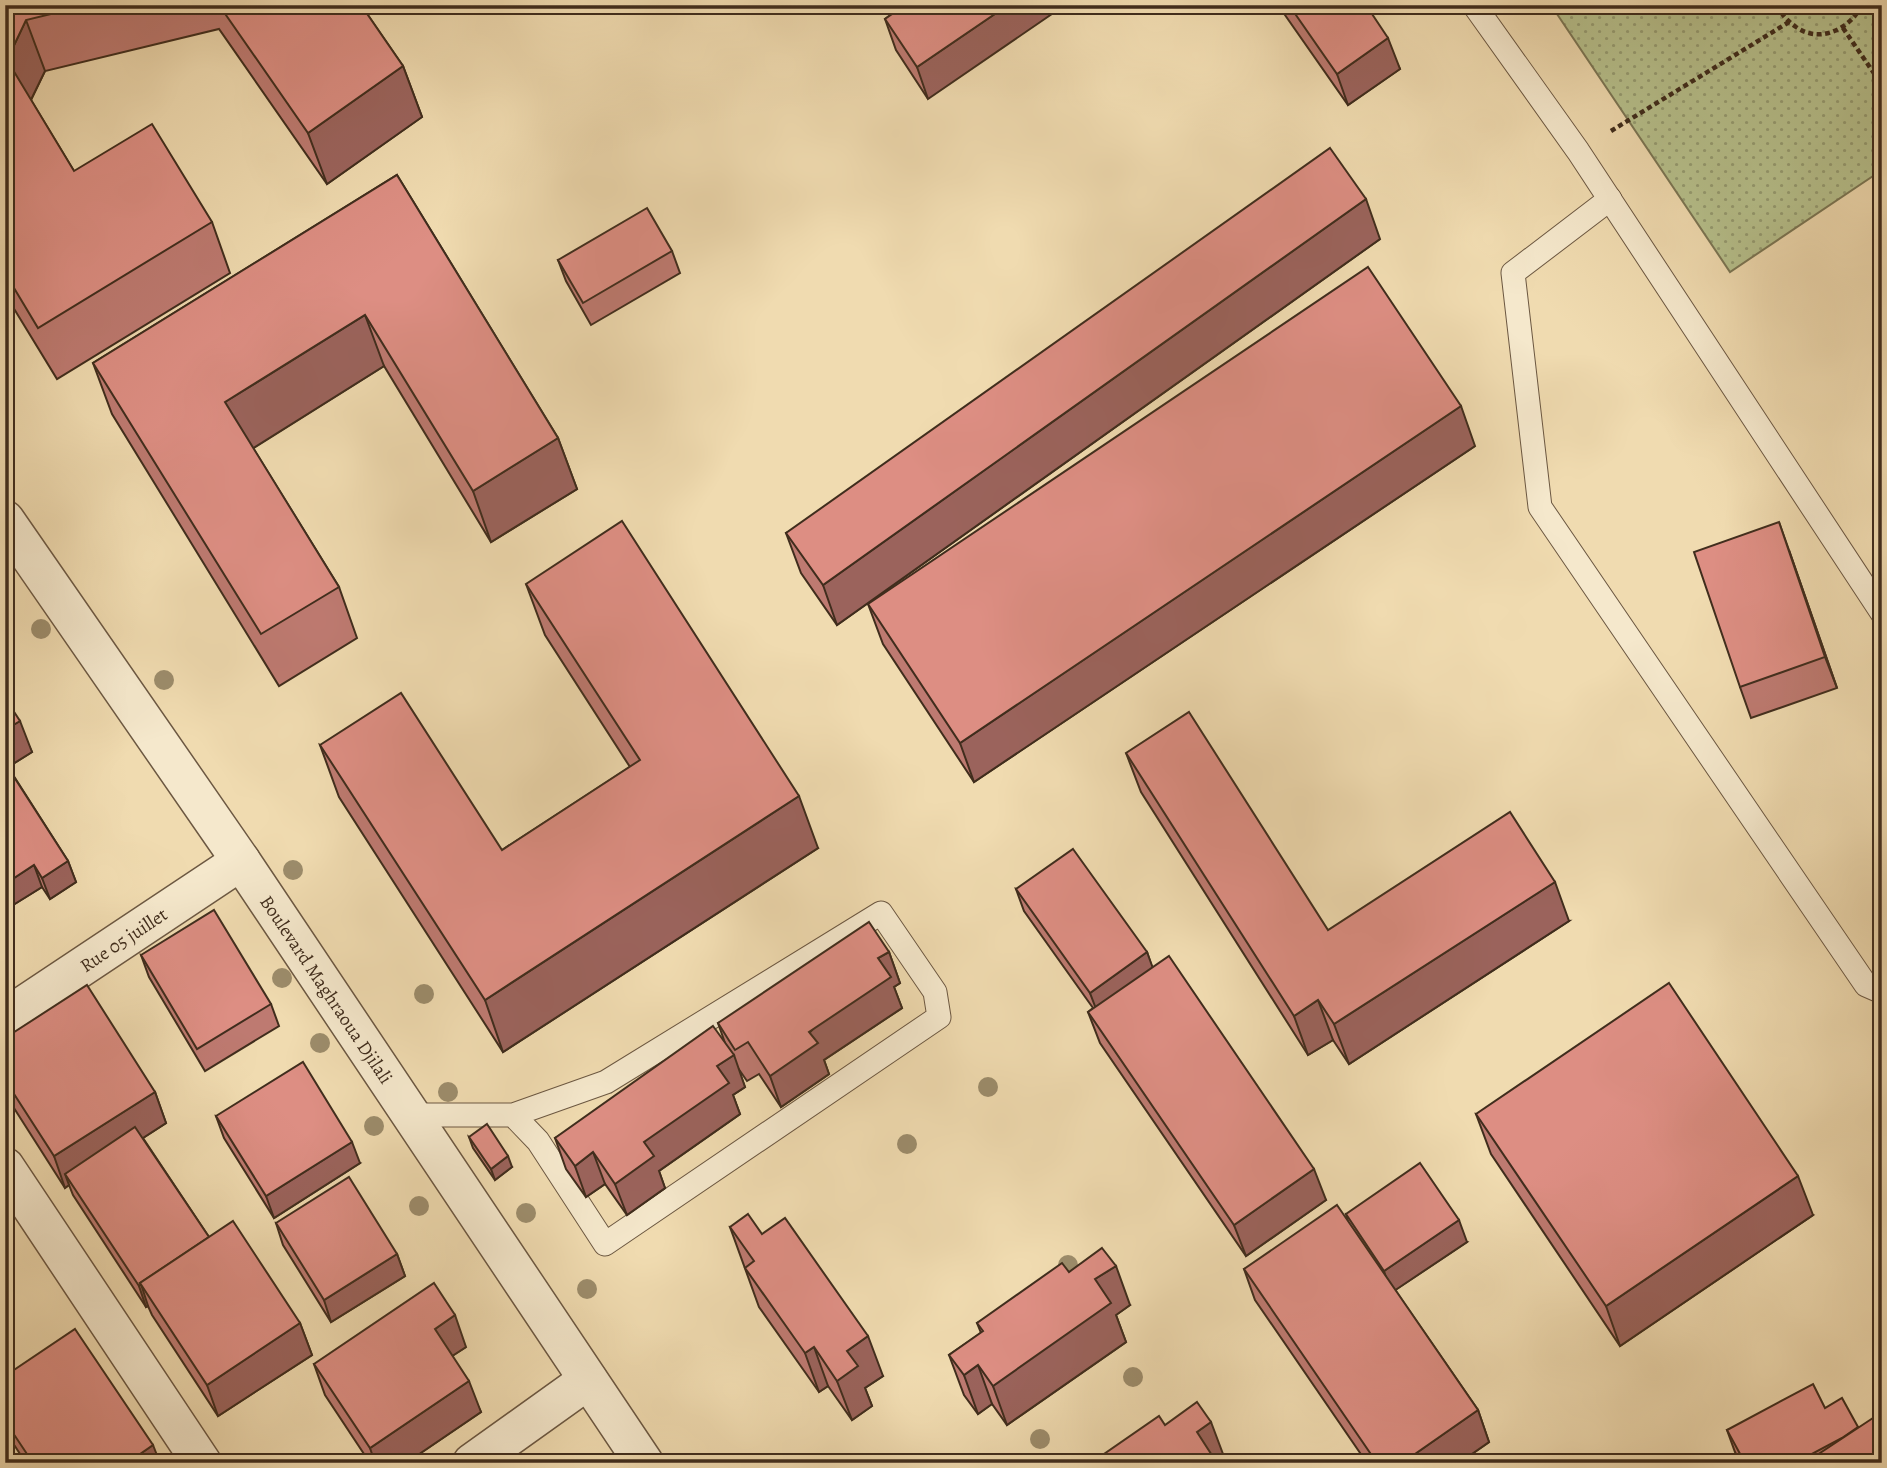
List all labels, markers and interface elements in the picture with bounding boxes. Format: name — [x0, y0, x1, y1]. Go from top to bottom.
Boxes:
street label: Boulevard Maghraoua Djilali — [253, 890, 399, 1089]
street label: Rue 05 juillet — [75, 902, 173, 979]

